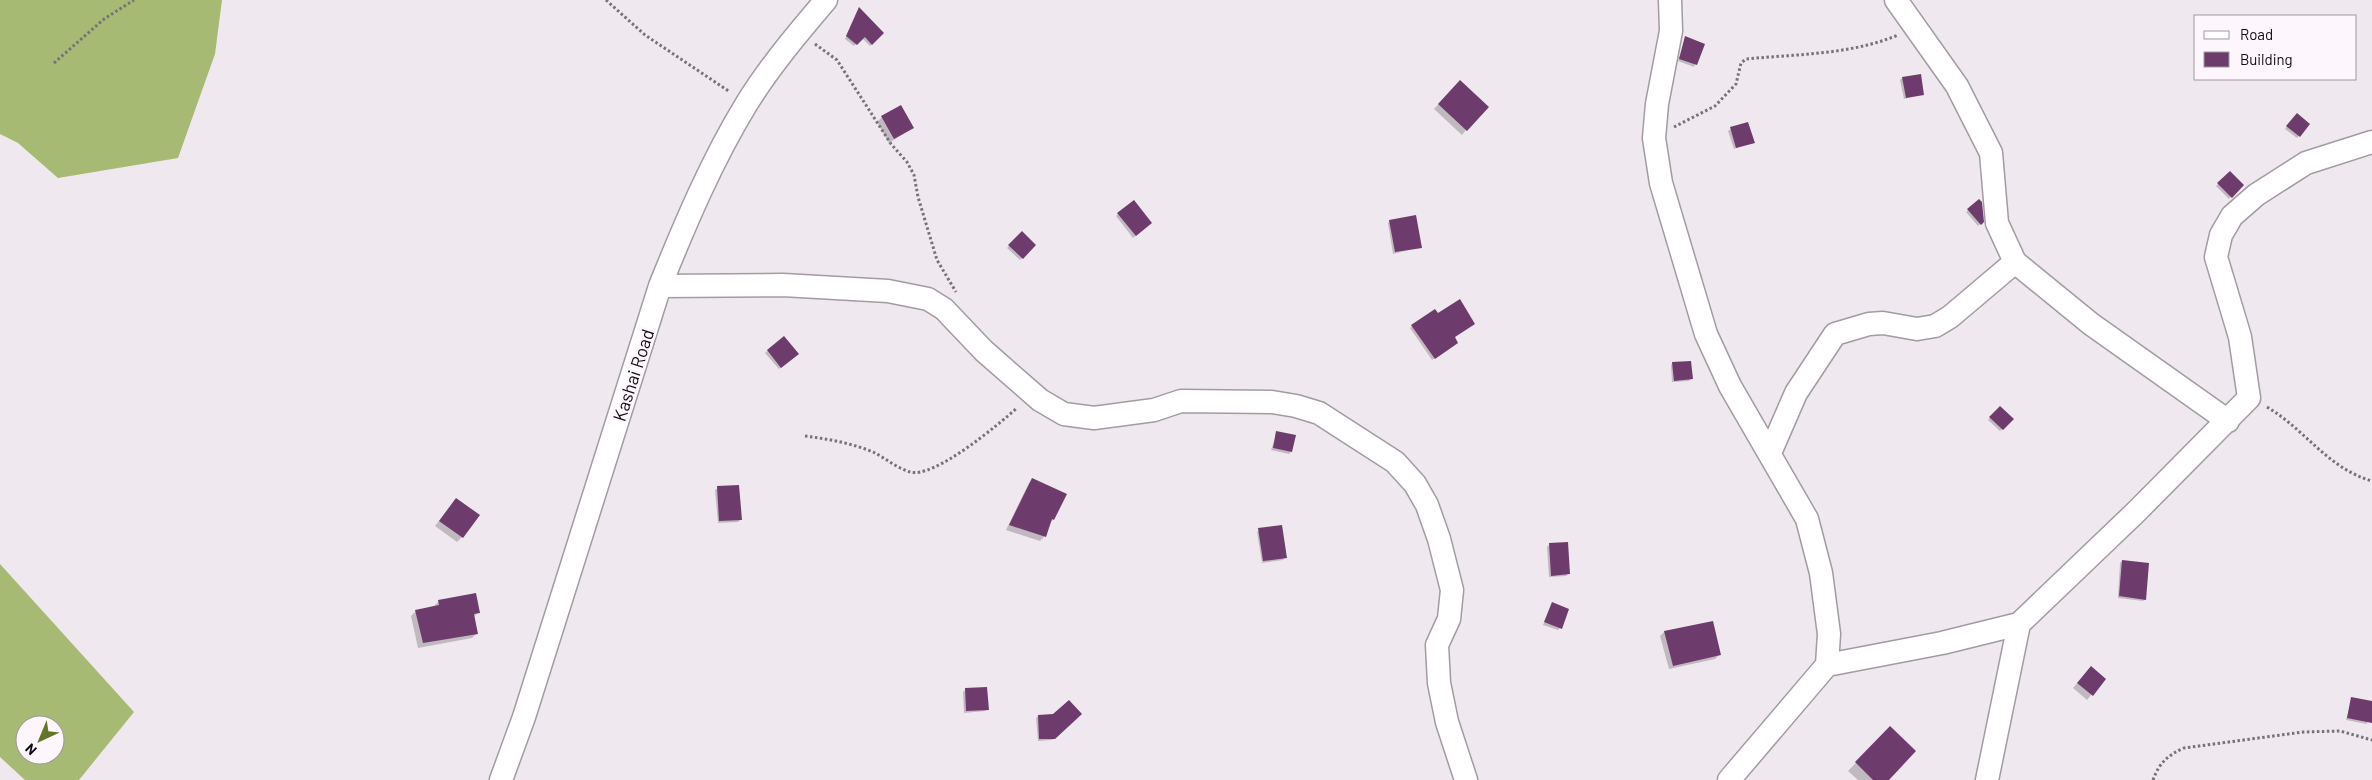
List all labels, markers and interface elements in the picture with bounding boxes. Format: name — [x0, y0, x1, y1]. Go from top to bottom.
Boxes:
legend — [2194, 15, 2357, 80]
text: Road — [2240, 25, 2273, 43]
text: Building — [2240, 50, 2293, 68]
street label: Kashai Road — [608, 326, 658, 424]
north arrow — [15, 715, 65, 765]
text: N — [21, 740, 40, 759]

